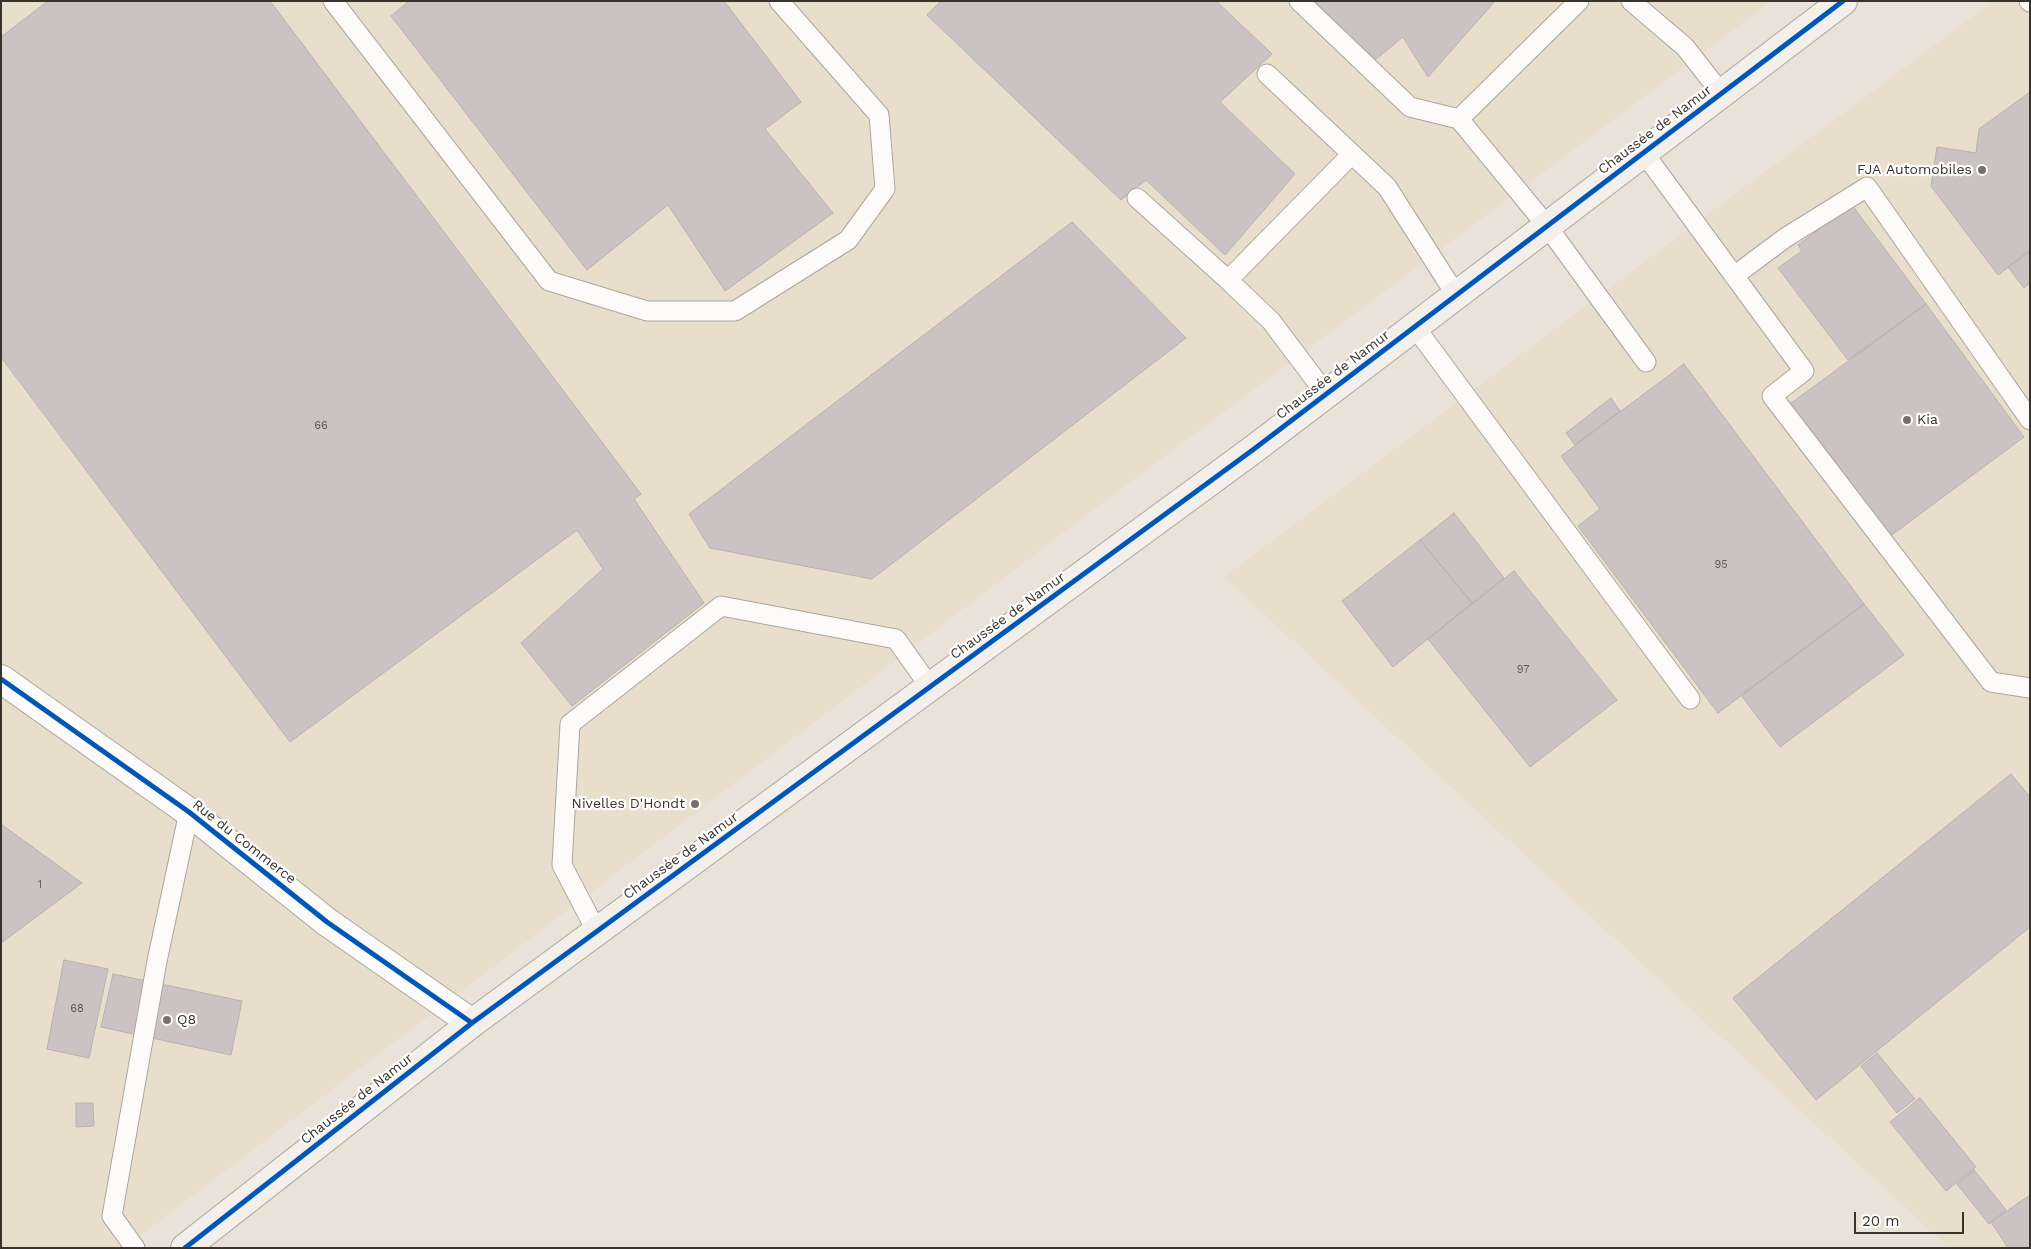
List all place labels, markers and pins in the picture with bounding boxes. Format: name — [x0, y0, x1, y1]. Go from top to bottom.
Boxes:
place label: FJA Automobiles — [1857, 162, 1972, 178]
marker: FJA Automobiles — [1976, 164, 1988, 176]
place label: Kia — [1917, 412, 1938, 428]
marker: Kia — [1901, 414, 1913, 426]
place label: Nivelles D'Hondt — [572, 796, 685, 812]
marker: Nivelles D'Hondt — [689, 798, 701, 810]
place label: Q8 — [177, 1012, 196, 1028]
marker: Q8 — [161, 1014, 173, 1026]

